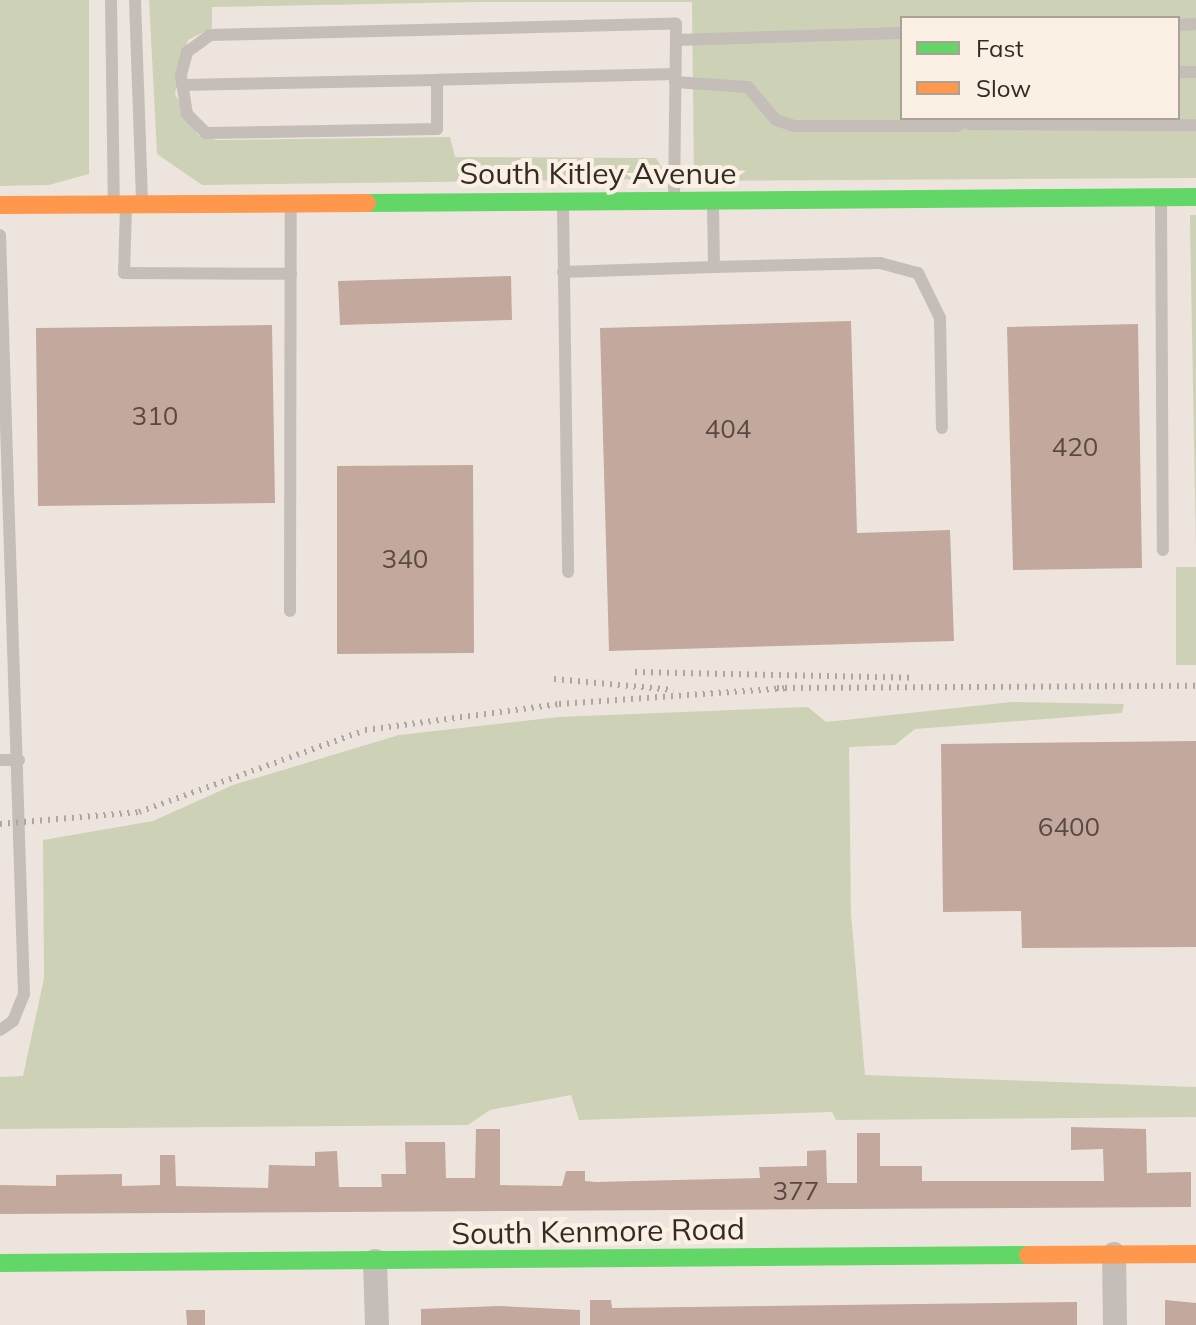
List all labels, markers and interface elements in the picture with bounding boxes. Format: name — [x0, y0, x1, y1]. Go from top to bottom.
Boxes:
legend — [900, 16, 1180, 120]
text: Fast — [976, 33, 1024, 63]
text: Slow — [976, 73, 1031, 103]
street label: South Kitley Avenue — [459, 155, 737, 191]
house number: 310 — [132, 400, 178, 432]
house number: 404 — [705, 413, 751, 445]
house number: 420 — [1052, 431, 1098, 463]
house number: 340 — [382, 543, 428, 575]
house number: 6400 — [1038, 811, 1100, 843]
house number: 377 — [773, 1175, 819, 1207]
street label: South Kenmore Road — [451, 1210, 745, 1252]

